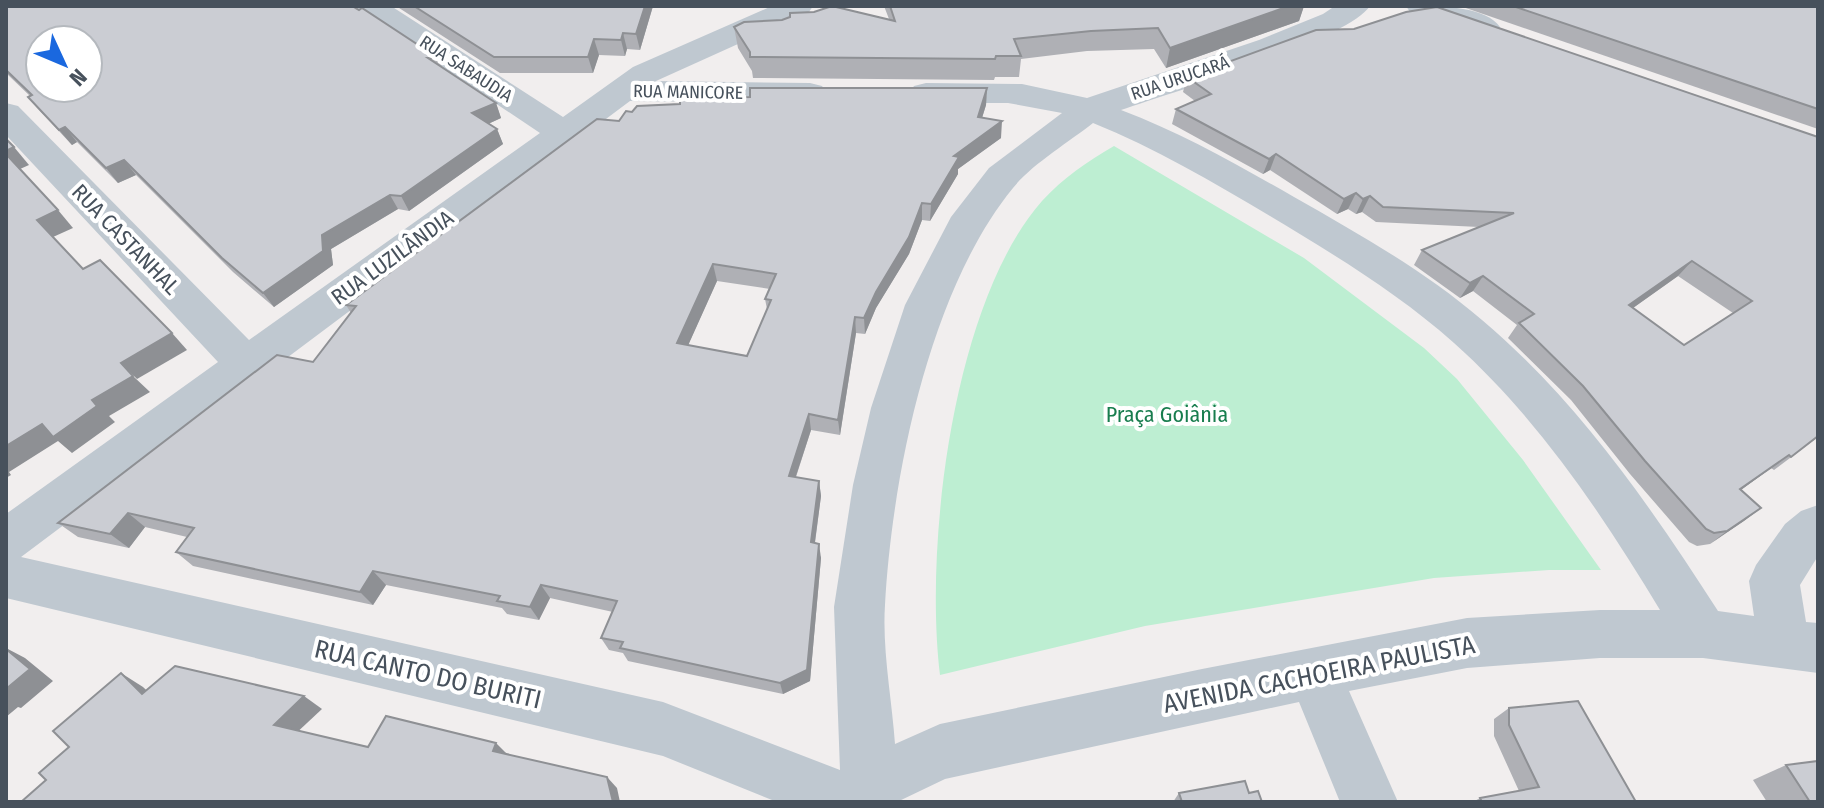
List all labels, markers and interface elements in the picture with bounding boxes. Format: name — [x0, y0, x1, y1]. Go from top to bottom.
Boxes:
north arrow — [24, 24, 104, 104]
street label: RUA SABAUDIA — [415, 31, 517, 107]
street label: RUA URUCARÁ — [1128, 50, 1233, 105]
text: N — [64, 63, 92, 92]
street label: RUA MANICORE — [633, 80, 743, 104]
street label: RUA CASTANHAL — [66, 178, 185, 300]
street label: RUA LUZILÂNDIA — [326, 204, 459, 311]
park label: Praça Goiânia — [1106, 401, 1228, 428]
street label: AVENIDA CACHOEIRA PAULISTA — [1161, 629, 1478, 720]
street label: RUA CANTO DO BURITI — [311, 633, 544, 716]

